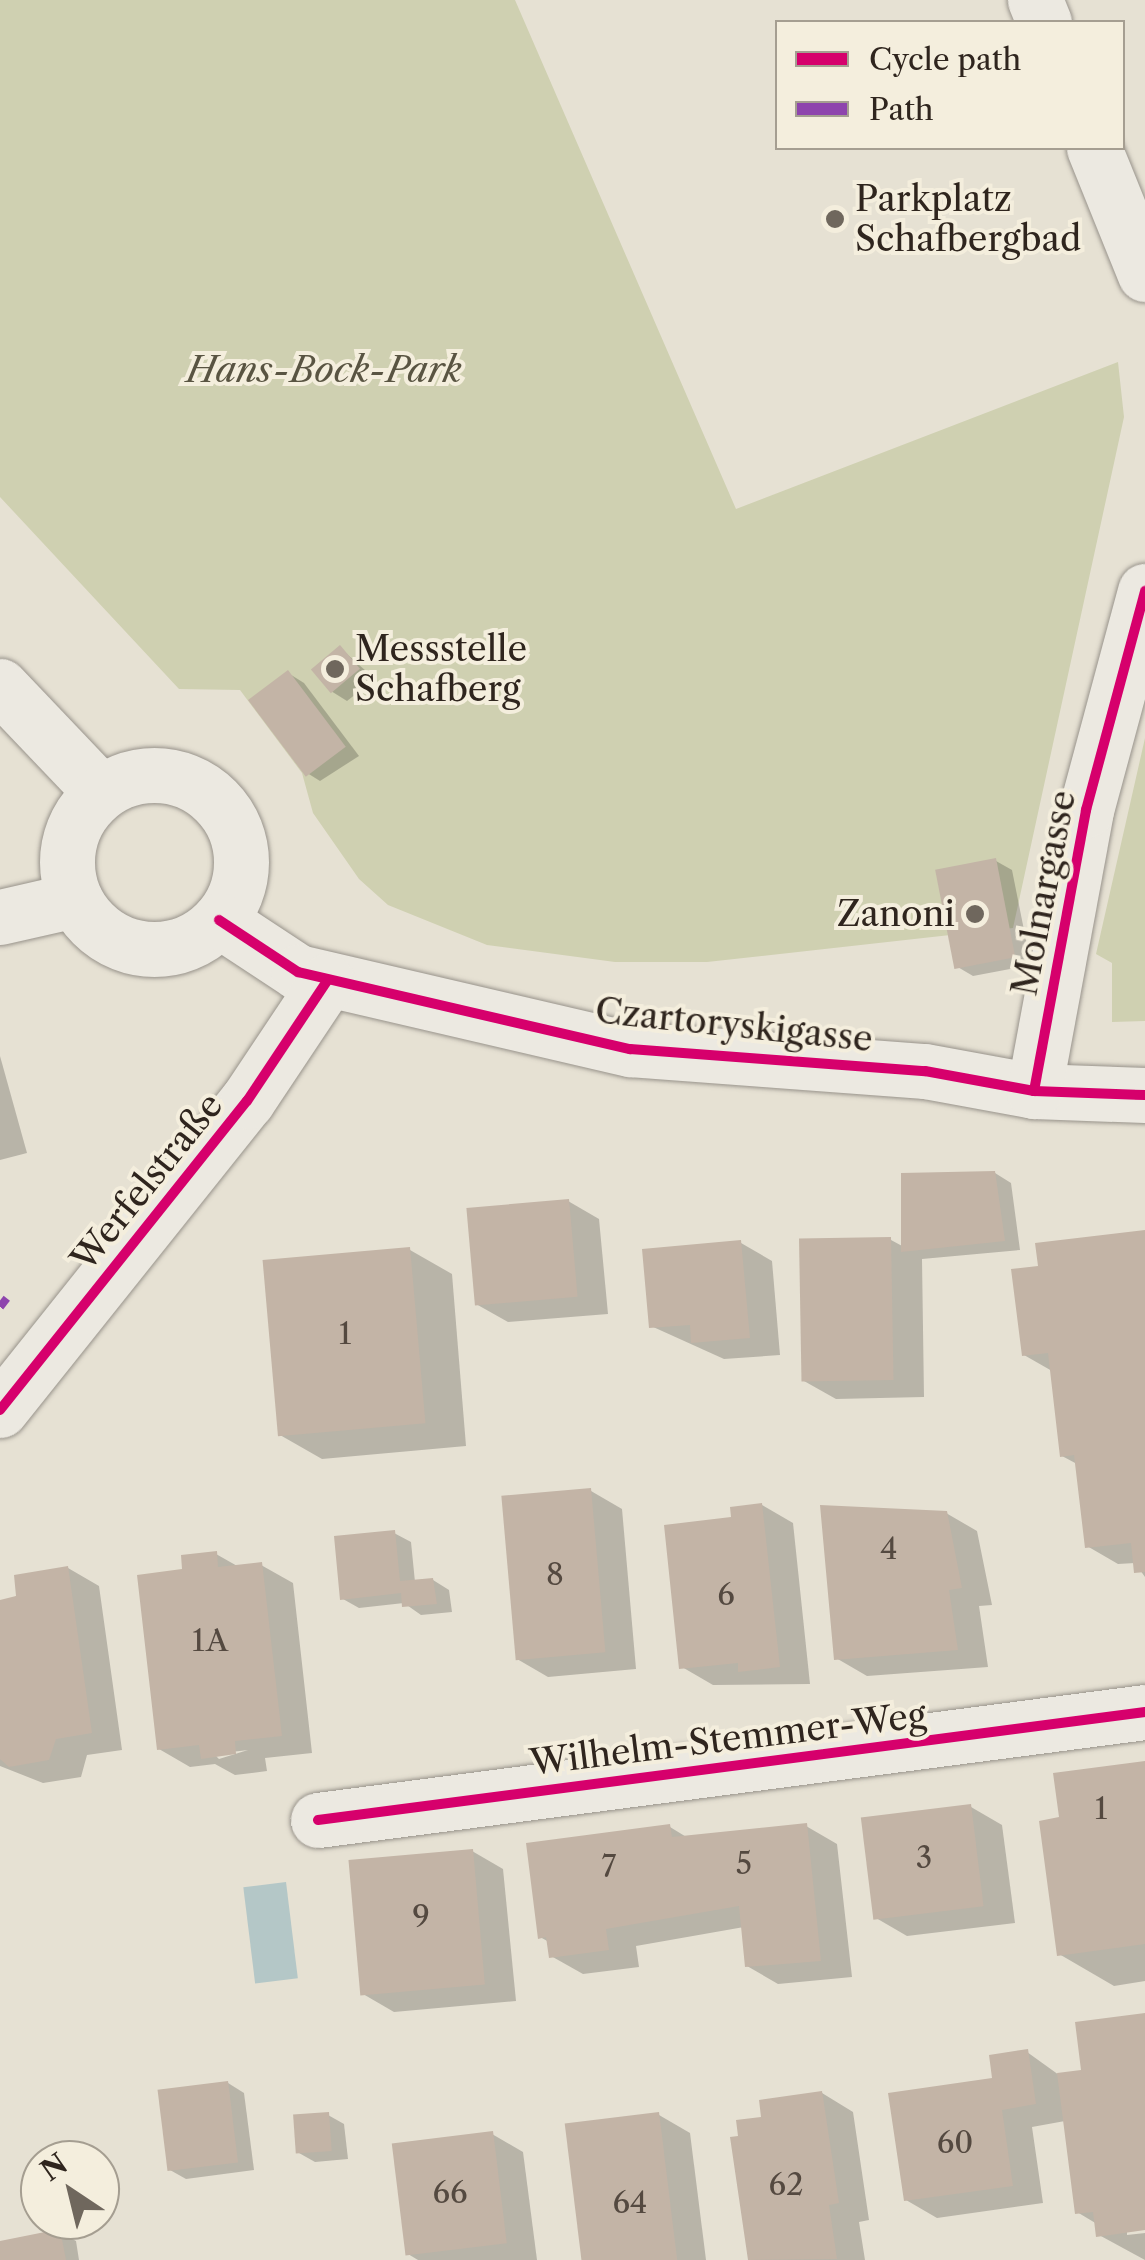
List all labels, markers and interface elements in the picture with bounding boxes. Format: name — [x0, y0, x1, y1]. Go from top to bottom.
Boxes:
legend — [775, 20, 1125, 150]
text: Cycle path — [869, 41, 1021, 78]
text: Path — [869, 91, 934, 128]
place label: Parkplatz Schafbergbad — [855, 178, 1081, 260]
marker: Parkplatz Schafbergbad — [824, 208, 846, 230]
park label: Hans-Bock-Park — [186, 349, 462, 391]
place label: Messstelle Schafberg — [355, 628, 527, 710]
marker: Messstelle Schafberg — [324, 658, 346, 680]
street label: Molnargasse — [1004, 787, 1084, 999]
place label: Zanoni — [837, 893, 955, 935]
marker: Zanoni — [964, 903, 986, 925]
street label: Czartoryskigasse — [593, 990, 875, 1060]
street label: Werfelstraße — [63, 1085, 231, 1279]
house number: 1 — [339, 1316, 351, 1352]
house number: 4 — [880, 1531, 898, 1567]
house number: 8 — [546, 1557, 564, 1593]
house number: 6 — [717, 1577, 735, 1613]
house number: 1A — [192, 1623, 228, 1659]
street label: Wilhelm-Stemmer-Weg — [528, 1694, 928, 1784]
house number: 1 — [1095, 1791, 1107, 1827]
house number: 3 — [916, 1840, 932, 1876]
house number: 5 — [736, 1846, 752, 1882]
house number: 7 — [602, 1849, 616, 1885]
house number: 9 — [412, 1899, 430, 1935]
house number: 60 — [937, 2125, 973, 2161]
north arrow — [20, 2140, 120, 2240]
text: N — [34, 2146, 74, 2188]
house number: 62 — [769, 2167, 803, 2203]
house number: 66 — [432, 2175, 468, 2211]
house number: 64 — [613, 2185, 647, 2221]

